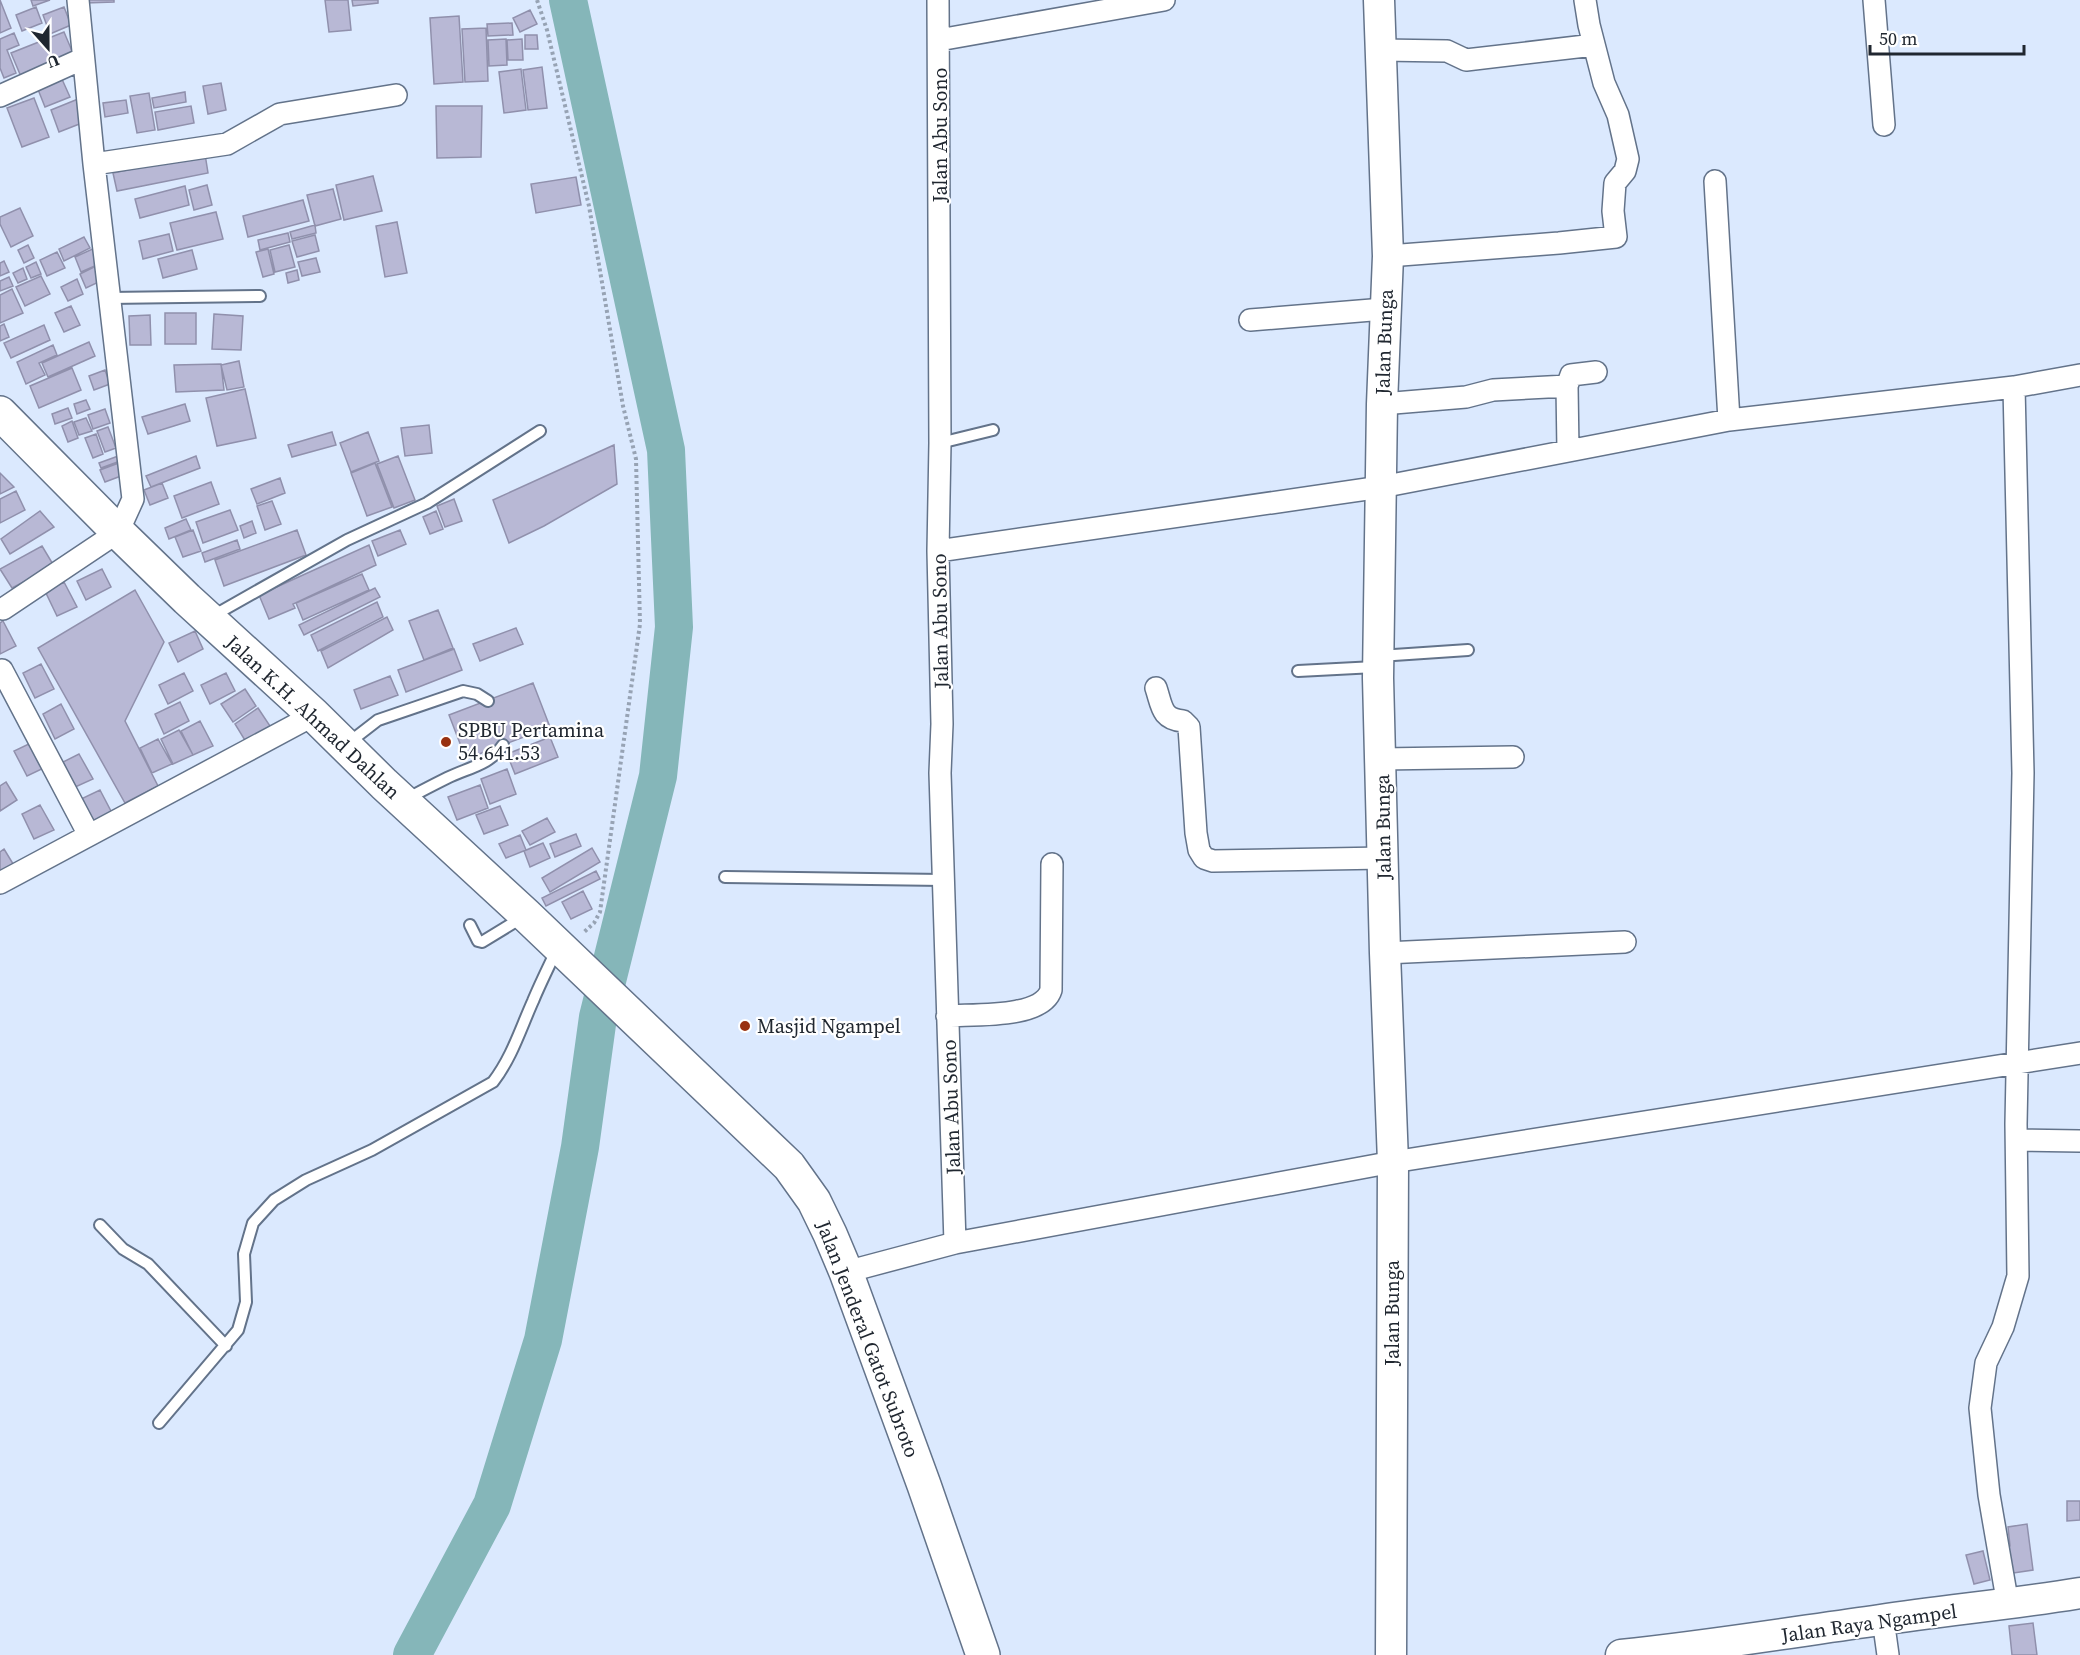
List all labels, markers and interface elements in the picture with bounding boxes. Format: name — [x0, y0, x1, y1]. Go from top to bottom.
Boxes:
north arrow — [18, 18, 78, 78]
scale bar — [1870, 18, 2024, 56]
text: 50 m — [1879, 26, 1917, 51]
text: U — [44, 50, 63, 74]
street label: Jalan Abu Sono — [926, 67, 954, 204]
street label: Jalan Bunga — [1368, 288, 1400, 396]
street label: Jalan Abu Sono — [925, 553, 955, 690]
street label: Jalan K.H. Ahmad Dahlan — [219, 628, 406, 805]
place label: SPBU Pertamina 54.641.53 — [458, 716, 605, 767]
marker: SPBU Pertamina 54.641.53 — [439, 735, 453, 749]
street label: Jalan Bunga — [1368, 773, 1398, 881]
place label: Masjid Ngampel — [757, 1012, 901, 1040]
marker: Masjid Ngampel — [738, 1019, 752, 1033]
street label: Jalan Abu Sono — [935, 1039, 967, 1176]
street label: Jalan Jenderal Gatot Subroto — [809, 1216, 926, 1462]
street label: Jalan Bunga — [1378, 1259, 1406, 1367]
street label: Jalan Raya Ngampel — [1778, 1597, 1959, 1649]

